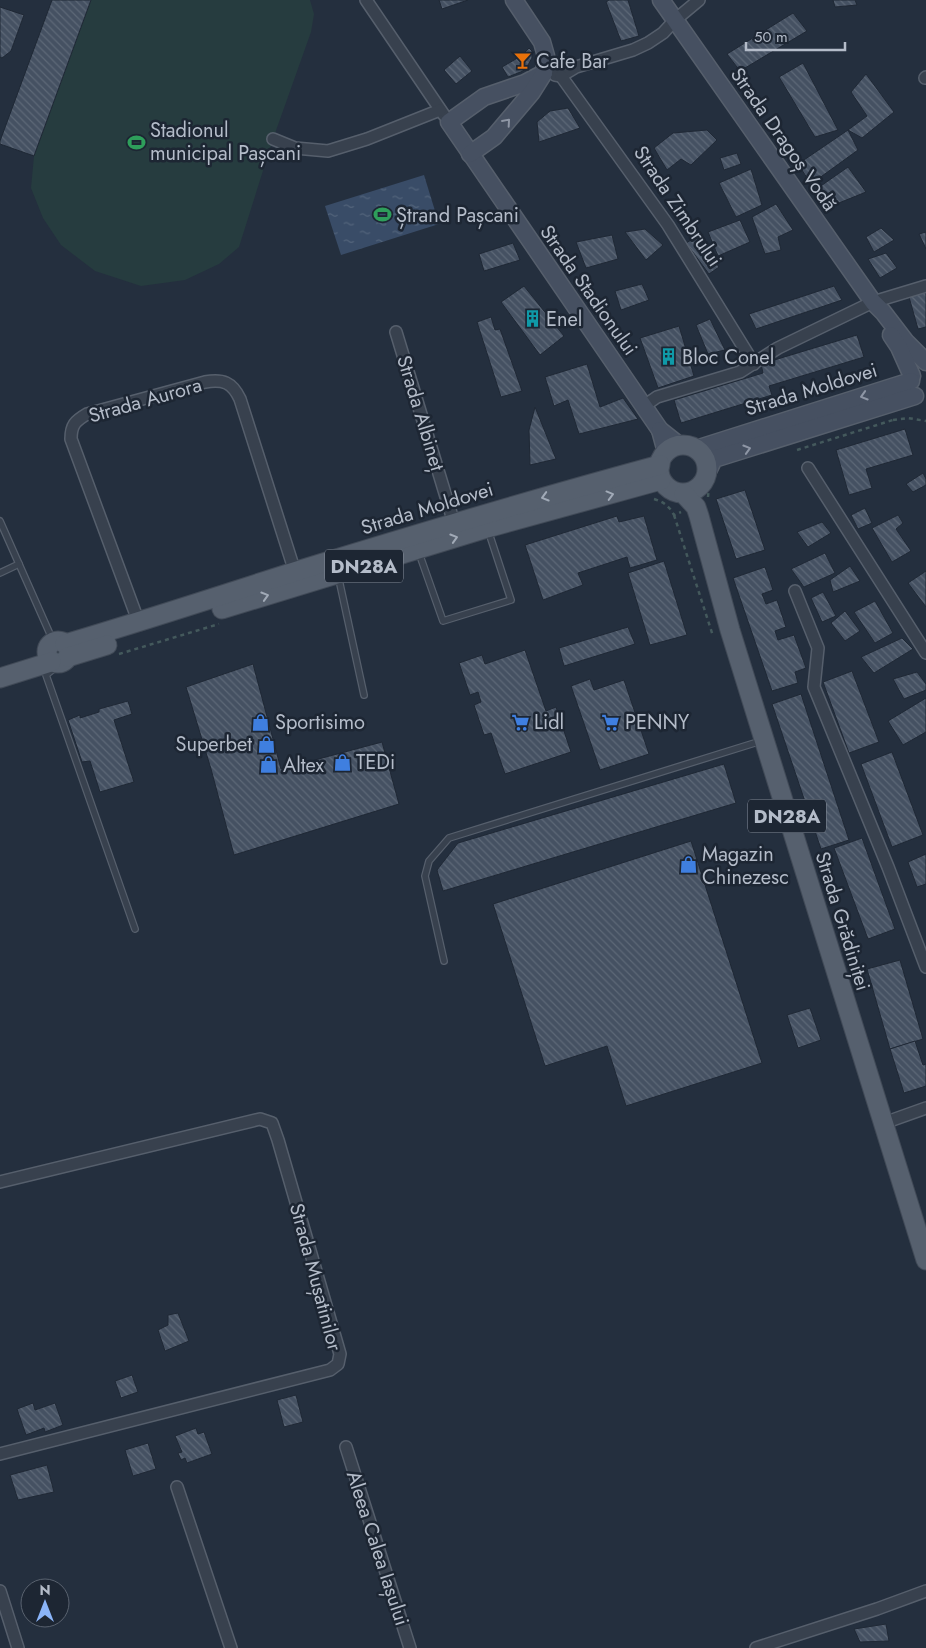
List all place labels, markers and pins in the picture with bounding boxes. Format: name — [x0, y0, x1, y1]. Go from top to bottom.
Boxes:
place label: Cafe Bar — [536, 47, 609, 76]
bar icon: Cafe Bar — [512, 51, 532, 71]
place label: Stadionul municipal Pașcani — [150, 116, 301, 168]
sports icon: Stadionul municipal Pașcani — [126, 132, 146, 152]
place label: Ștrand Pașcani — [396, 201, 519, 230]
sports icon: Ștrand Pașcani — [372, 205, 392, 225]
place label: Enel — [546, 305, 582, 334]
building icon: Enel — [522, 309, 542, 329]
place label: Bloc Conel — [682, 343, 774, 372]
building icon: Bloc Conel — [658, 347, 678, 367]
place label: Sportisimo — [275, 708, 365, 737]
place label: Lidl — [534, 708, 564, 737]
place label: PENNY — [625, 708, 690, 737]
shop icon: Sportisimo — [251, 712, 271, 732]
supermarket icon: Lidl — [510, 712, 530, 732]
supermarket icon: PENNY — [601, 712, 621, 732]
place label: Superbet — [175, 730, 252, 759]
shop icon: Superbet — [256, 734, 276, 754]
place label: TEDi — [356, 748, 395, 777]
place label: Altex — [283, 751, 325, 780]
shop icon: TEDi — [332, 752, 352, 772]
shop icon: Altex — [259, 755, 279, 775]
place label: Magazin Chinezesc — [702, 840, 789, 892]
shop icon: Magazin Chinezesc — [678, 855, 698, 875]

